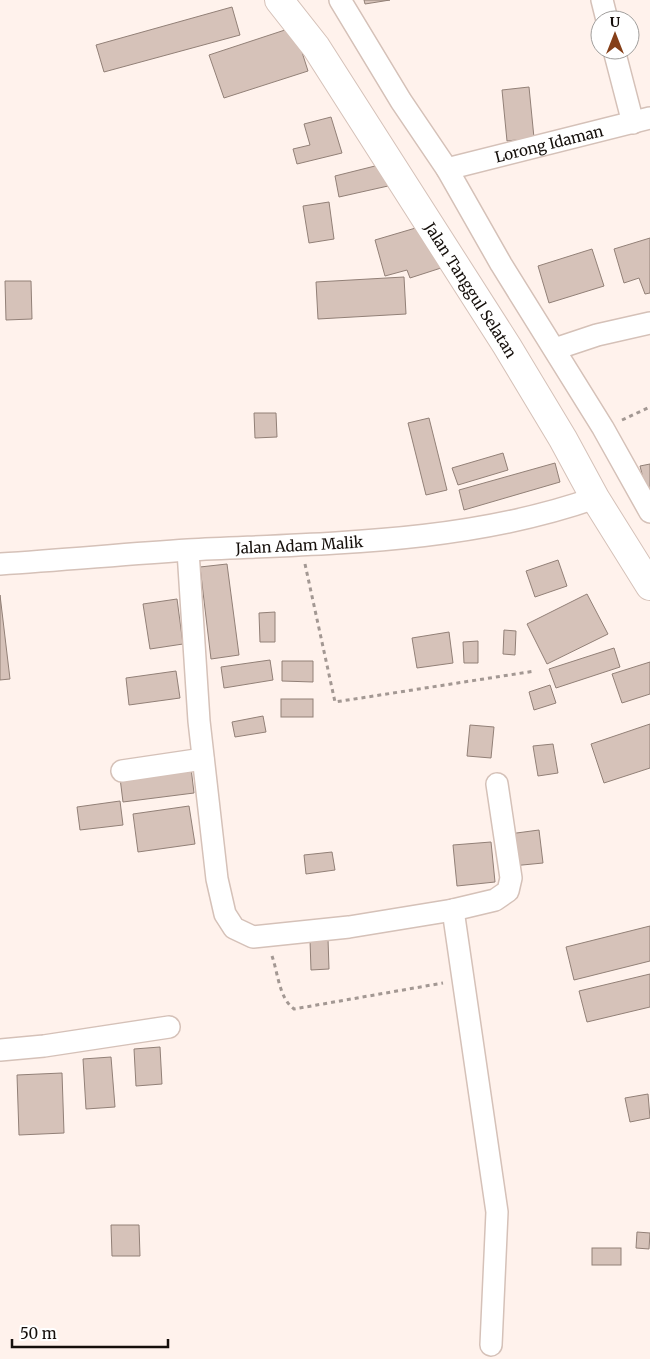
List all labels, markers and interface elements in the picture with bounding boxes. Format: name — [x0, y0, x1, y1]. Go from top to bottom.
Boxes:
north arrow — [590, 10, 640, 60]
text: U — [610, 13, 621, 31]
street label: Lorong Idaman — [493, 121, 605, 166]
street label: Jalan Tanggul Selatan — [420, 218, 521, 361]
street label: Jalan Adam Malik — [234, 532, 364, 557]
scale bar — [12, 1316, 169, 1348]
text: 50 m — [20, 1324, 57, 1343]

